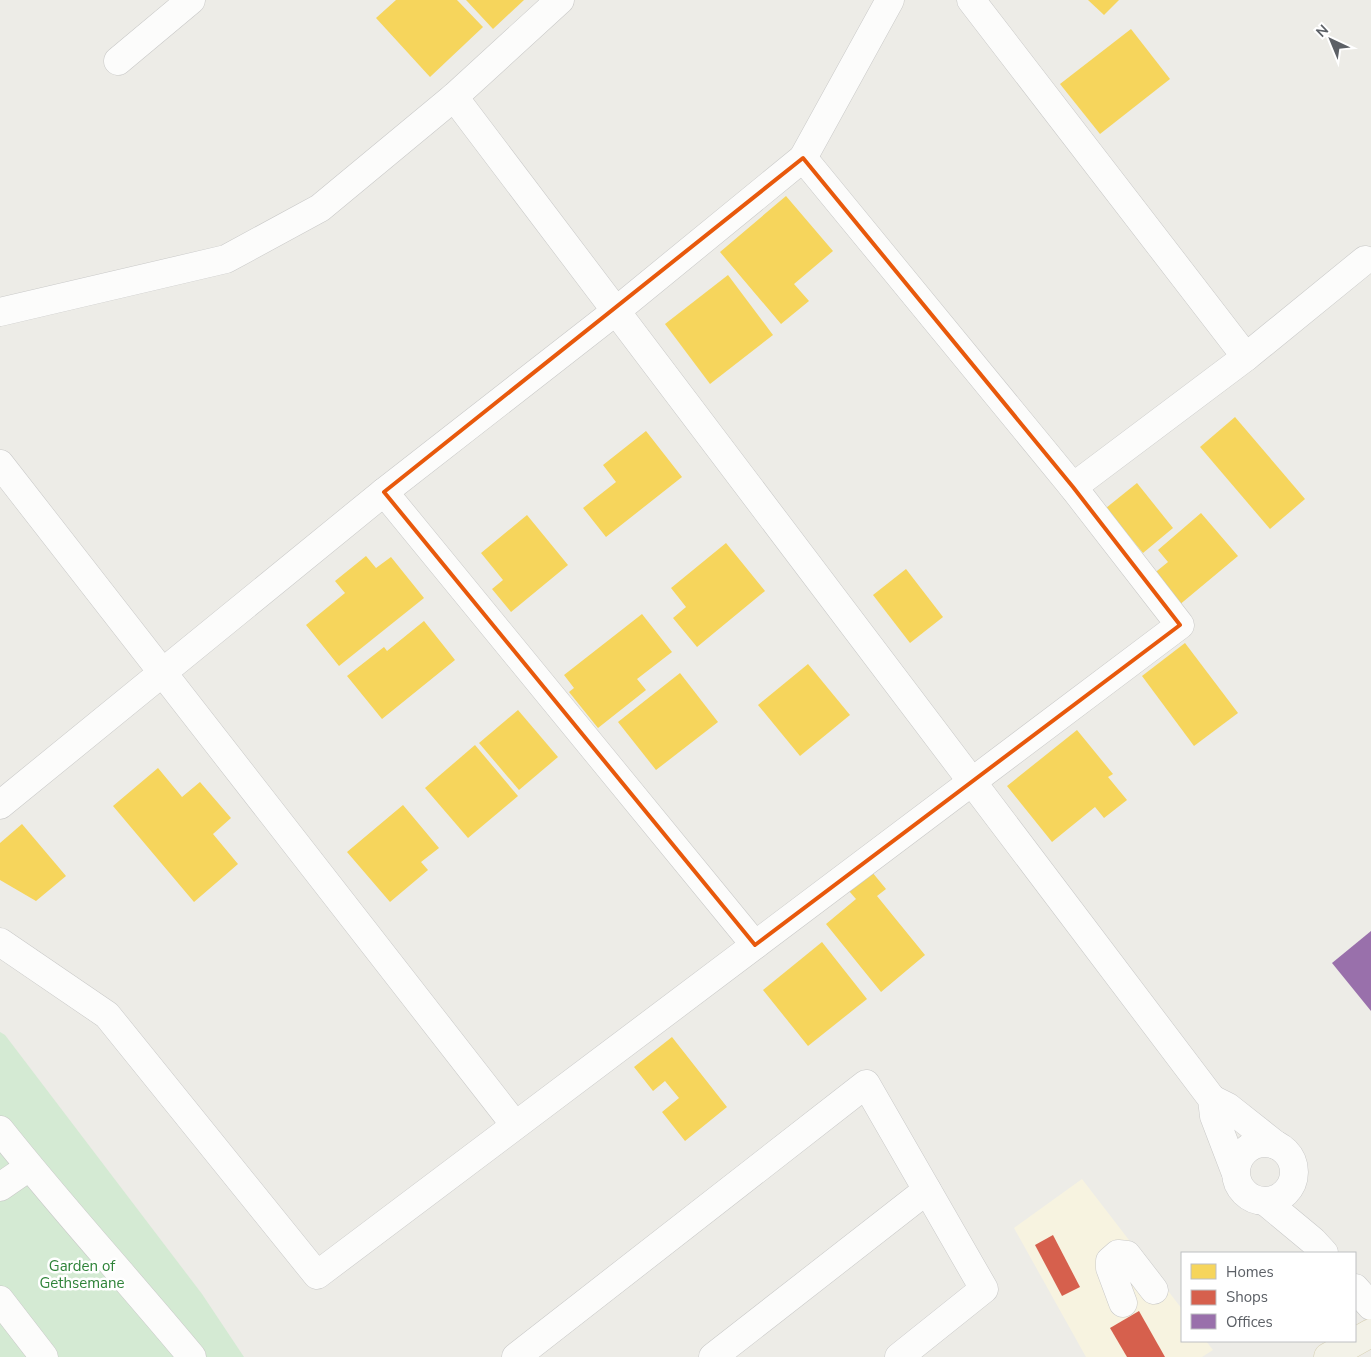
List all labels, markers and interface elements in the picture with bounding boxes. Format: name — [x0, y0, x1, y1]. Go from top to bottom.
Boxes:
north arrow — [1306, 15, 1356, 65]
text: N — [1312, 21, 1333, 41]
legend — [1181, 1252, 1356, 1342]
park label: Garden of Gethsemane — [39, 1256, 125, 1293]
text: Homes — [1226, 1262, 1274, 1282]
text: Shops — [1226, 1287, 1268, 1307]
text: Offices — [1226, 1312, 1273, 1332]

